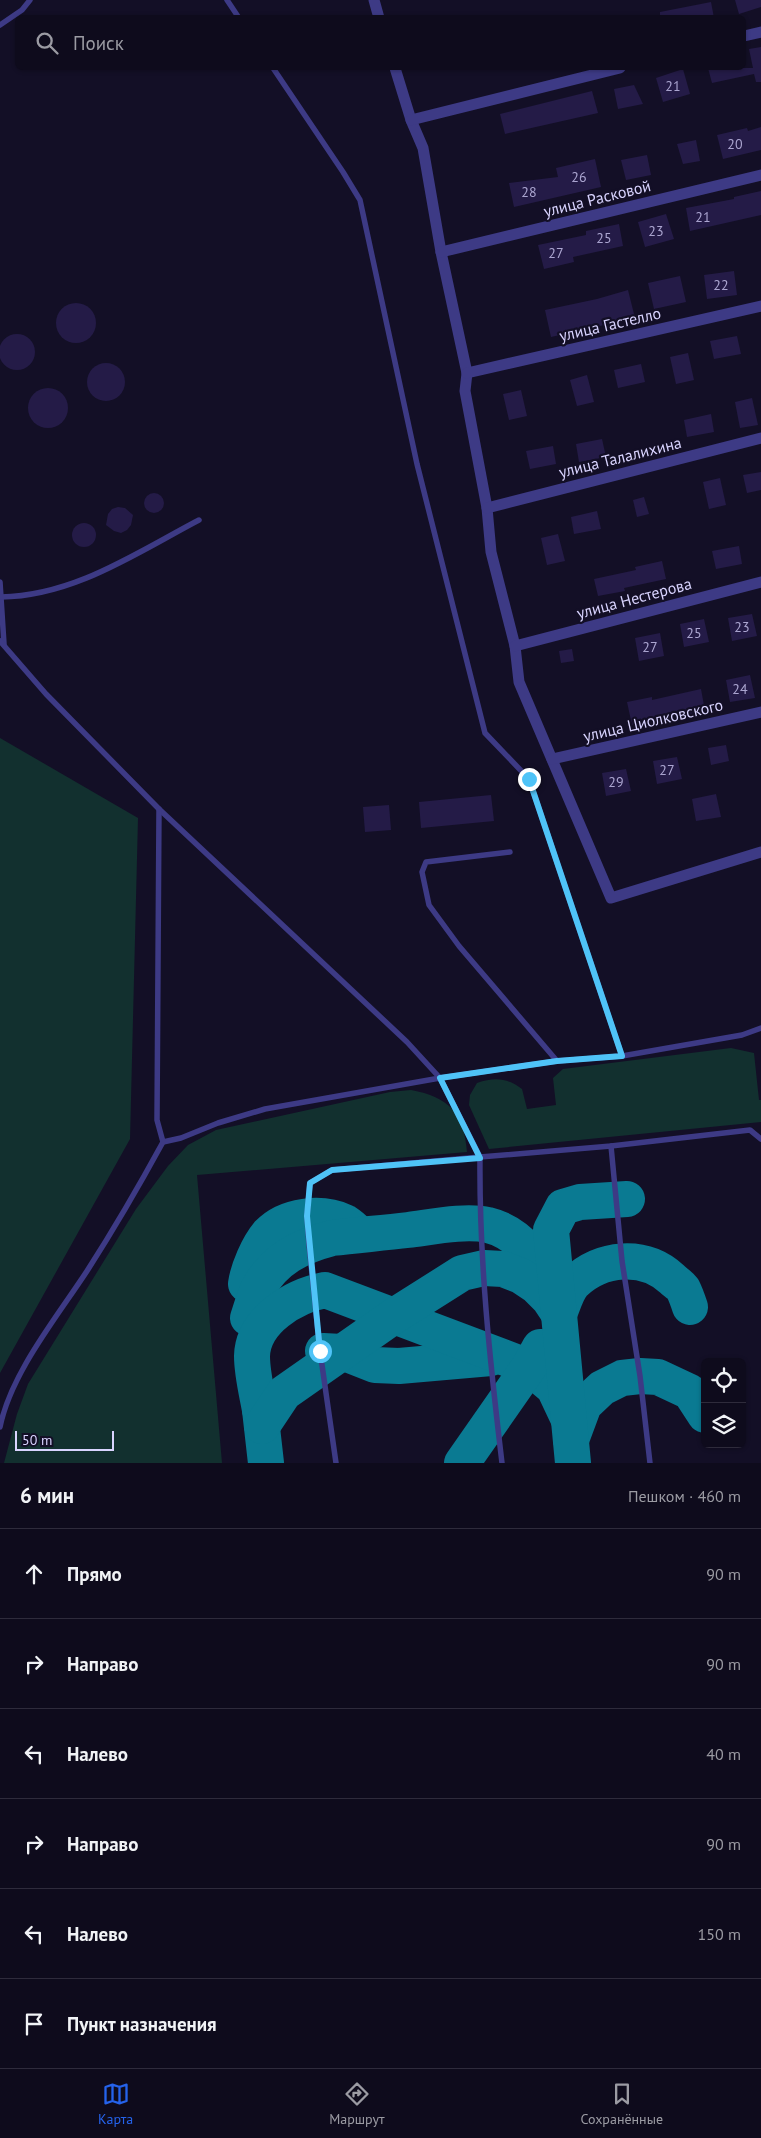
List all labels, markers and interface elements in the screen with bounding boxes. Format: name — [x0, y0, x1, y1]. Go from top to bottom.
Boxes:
search box — [15, 15, 746, 70]
icon: search — [33, 29, 61, 57]
text: Поиск — [73, 31, 124, 55]
house number: 21 — [665, 77, 681, 95]
house number: 20 — [727, 135, 743, 153]
house number: 26 — [571, 168, 587, 186]
street label: улица Расковой — [541, 175, 653, 221]
house number: 28 — [521, 183, 537, 201]
house number: 21 — [695, 208, 711, 226]
house number: 23 — [648, 222, 664, 240]
house number: 25 — [596, 229, 612, 247]
house number: 27 — [548, 244, 564, 262]
house number: 22 — [713, 276, 729, 294]
street label: улица Гастелло — [557, 303, 663, 345]
street label: улица Талалихина — [557, 432, 683, 482]
street label: улица Нестерова — [574, 573, 694, 623]
house number: 23 — [734, 618, 750, 636]
house number: 25 — [686, 624, 702, 642]
house number: 27 — [642, 638, 658, 656]
house number: 24 — [732, 680, 748, 698]
street label: улица Циолковского — [581, 694, 725, 746]
house number: 27 — [659, 761, 675, 779]
route end — [518, 768, 541, 791]
house number: 29 — [608, 773, 624, 791]
route start — [309, 1340, 332, 1363]
map controls — [701, 1358, 746, 1448]
button: locate — [701, 1358, 746, 1403]
button: layers — [701, 1403, 746, 1448]
scale bar — [15, 1428, 114, 1451]
text: 50 m — [22, 1431, 52, 1449]
text: 6 мин — [20, 1482, 74, 1509]
text: Пешком · 460 m — [628, 1486, 741, 1506]
icon: ahead — [20, 1560, 48, 1588]
text: Прямо — [67, 1562, 122, 1586]
text: 90 m — [706, 1564, 741, 1584]
icon: right — [20, 1650, 48, 1678]
text: Направо — [67, 1652, 138, 1676]
text: 90 m — [706, 1654, 741, 1674]
icon: left — [20, 1740, 48, 1768]
text: Налево — [67, 1742, 128, 1766]
text: 40 m — [706, 1744, 741, 1764]
icon: right — [20, 1830, 48, 1858]
text: Направо — [67, 1832, 138, 1856]
text: 90 m — [706, 1834, 741, 1854]
icon: left — [20, 1920, 48, 1948]
text: Налево — [67, 1922, 128, 1946]
text: 150 m — [698, 1924, 741, 1944]
icon: arrive — [20, 2010, 48, 2038]
text: Пункт назначения — [67, 2012, 217, 2036]
tab: Карта — [98, 2080, 133, 2128]
tab: Маршрут — [329, 2080, 385, 2128]
tab: Сохранённые — [580, 2080, 663, 2128]

